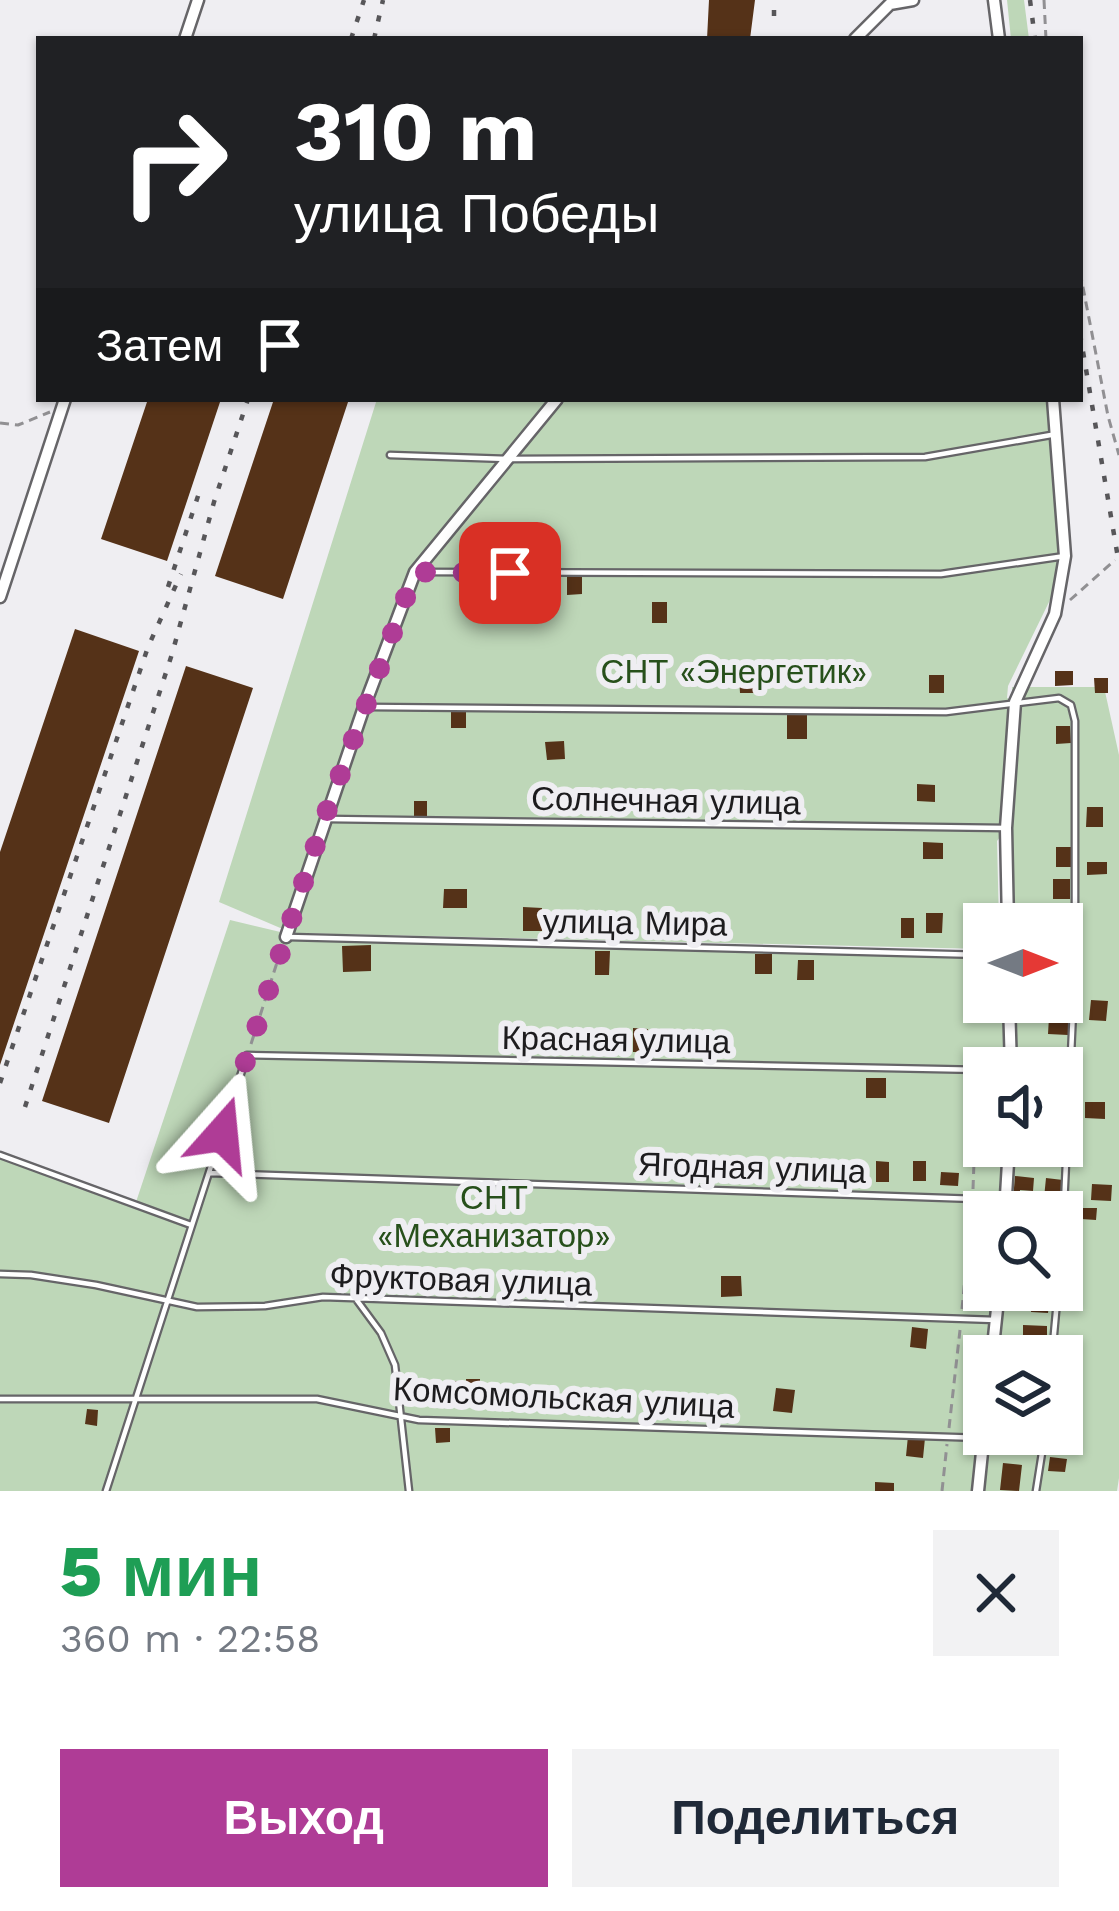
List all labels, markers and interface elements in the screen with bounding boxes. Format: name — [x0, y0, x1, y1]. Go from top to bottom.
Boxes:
text: 310 m — [294, 82, 537, 180]
icon: right — [96, 84, 252, 240]
text: улица Победы — [294, 182, 659, 245]
icon: arrive — [247, 312, 313, 378]
text: Затем — [96, 319, 223, 372]
pin — [459, 522, 561, 624]
icon: arrive — [477, 540, 543, 606]
park label: СНТ «Энергетик» — [601, 652, 867, 691]
street label: Солнечная улица — [531, 779, 802, 822]
street label: улица Мира — [542, 901, 728, 944]
north arrow — [963, 903, 1083, 1023]
map controls — [963, 903, 1083, 1455]
street label: Красная улица — [501, 1018, 731, 1061]
button: sound — [963, 1047, 1083, 1167]
position arrow — [159, 1071, 285, 1197]
street label: Ягодная улица — [637, 1144, 867, 1191]
park label: СНТ «Механизатор» — [377, 1178, 611, 1255]
button: search — [963, 1191, 1083, 1311]
street label: Фруктовая улица — [329, 1255, 594, 1304]
button: layers — [963, 1335, 1083, 1455]
street label: Комсомольская улица — [392, 1369, 736, 1426]
text: 5 мин — [60, 1529, 262, 1613]
button: close — [933, 1530, 1059, 1656]
text: 360 m · 22:58 — [60, 1616, 320, 1661]
button: Выход — [60, 1749, 548, 1887]
button: Поделиться — [572, 1749, 1059, 1887]

